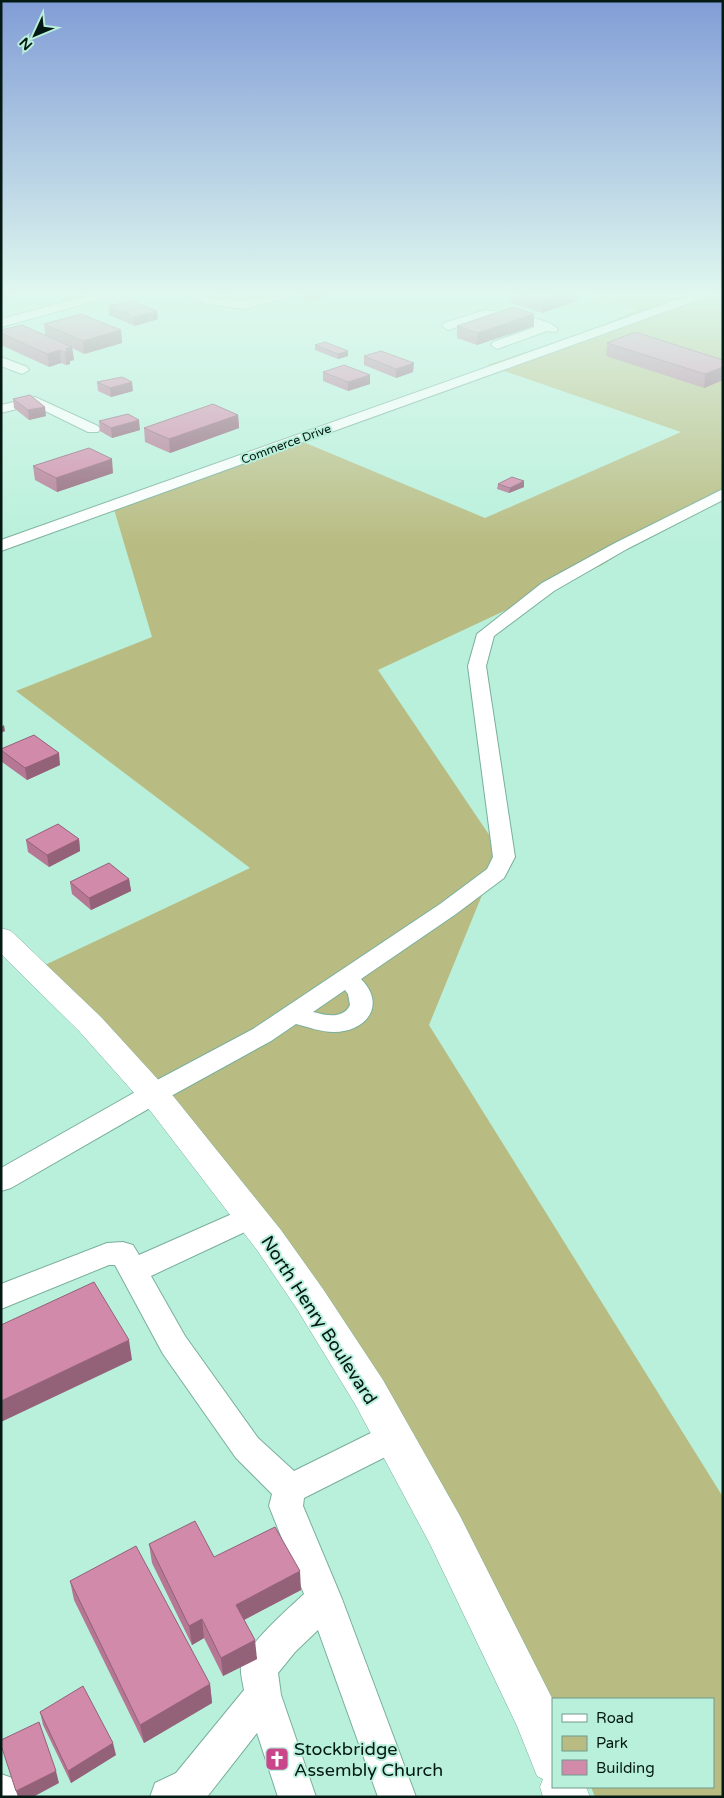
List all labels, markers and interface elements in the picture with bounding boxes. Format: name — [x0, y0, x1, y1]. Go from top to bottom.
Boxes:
north arrow — [10, 10, 60, 60]
text: N — [16, 34, 36, 54]
street label: Commerce Drive — [239, 421, 333, 467]
street label: North Henry Boulevard — [256, 1232, 382, 1408]
legend — [552, 1698, 714, 1788]
text: Road — [596, 1709, 634, 1727]
text: Park — [596, 1734, 628, 1752]
place label: Stockbridge Assembly Church — [294, 1738, 443, 1781]
church icon: Stockbridge Assembly Church — [264, 1746, 290, 1772]
text: Building — [596, 1759, 655, 1777]

